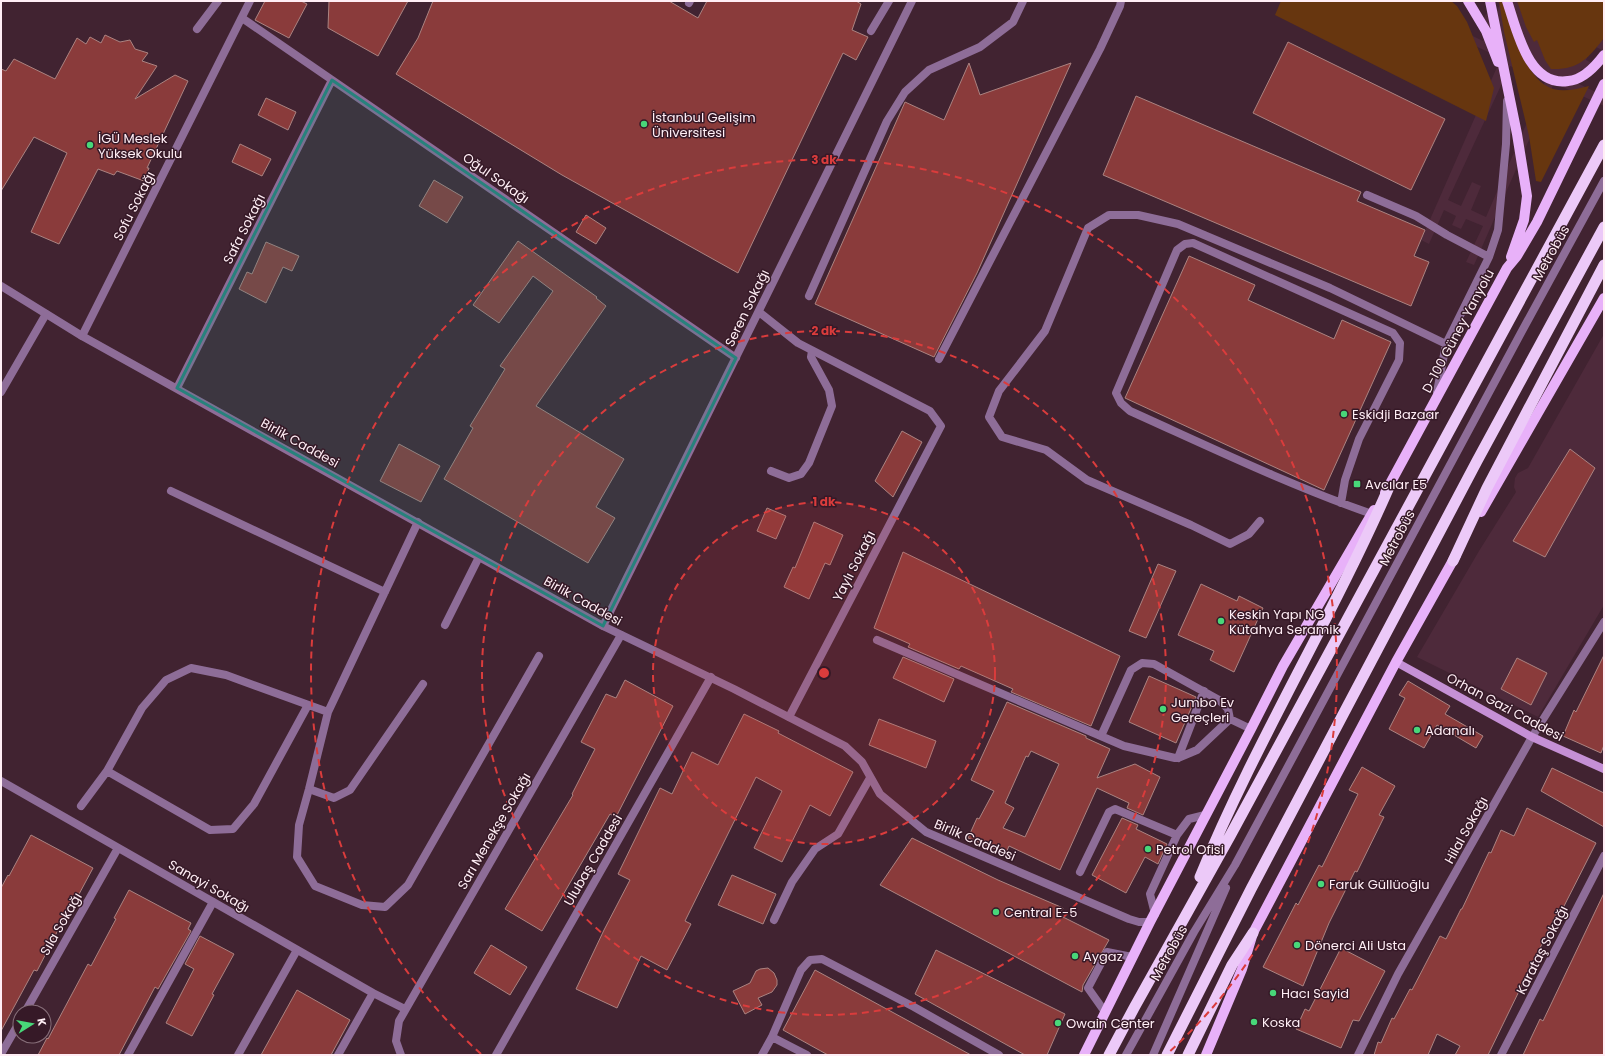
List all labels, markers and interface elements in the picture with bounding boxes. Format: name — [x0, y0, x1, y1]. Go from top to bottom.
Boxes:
place label: İstanbul Gelişim Üniversitesi — [652, 108, 756, 142]
marker: İstanbul Gelişim Üniversitesi — [639, 119, 649, 129]
place label: İGÜ Meslek Yüksek Okulu — [98, 129, 182, 163]
marker: İGÜ Meslek Yüksek Okulu — [85, 140, 95, 150]
street label: Oğul Sokağı — [459, 148, 533, 208]
text: 3 dk — [811, 151, 837, 168]
street label: Sofu Sokağı — [108, 168, 160, 244]
street label: Safa Sokağı — [218, 191, 270, 267]
street label: Metrobüs — [1528, 222, 1574, 284]
street label: Seren Sokağı — [720, 266, 774, 350]
street label: D-100 Güney Yanyolu — [1417, 266, 1499, 396]
text: 2 dk — [812, 322, 837, 339]
place label: Eskidji Bazaar — [1352, 405, 1439, 424]
marker: Eskidji Bazaar — [1339, 409, 1349, 419]
street label: Birlik Caddesi — [257, 414, 343, 472]
place label: Avcılar E5 — [1365, 475, 1427, 494]
marker: Avcılar E5 — [1352, 479, 1362, 489]
text: 1 dk — [813, 493, 836, 510]
street label: Metrobüs — [1374, 506, 1420, 569]
street label: Yaylı Sokağı — [828, 527, 880, 605]
street label: Birlik Caddesi — [540, 572, 626, 630]
place label: Keskin Yapı NG Kütahya Seramik — [1229, 605, 1339, 639]
marker: Keskin Yapı NG Kütahya Seramik — [1216, 616, 1226, 626]
centre of rings — [817, 666, 831, 680]
street label: Orhan Gazi Caddesi — [1443, 668, 1567, 746]
place label: Jumbo Ev Gereçleri — [1171, 693, 1235, 727]
marker: Jumbo Ev Gereçleri — [1158, 704, 1168, 714]
place label: Adanalı — [1425, 721, 1475, 740]
marker: Adanalı — [1412, 725, 1422, 735]
street label: Sarı Menekşe Sokağı — [453, 769, 535, 893]
street label: Hilal Sokağı — [1440, 793, 1492, 867]
street label: Ulubaş Caddesi — [559, 811, 627, 909]
street label: Birlik Caddesi — [931, 814, 1019, 866]
place label: Petrol Ofisi — [1156, 840, 1224, 859]
marker: Petrol Ofisi — [1143, 844, 1153, 854]
street label: Sanayi Sokağı — [165, 855, 253, 917]
place label: Faruk Güllüoğlu — [1329, 875, 1429, 894]
marker: Faruk Güllüoğlu — [1316, 879, 1326, 889]
street label: Sıla Sokağı — [35, 889, 87, 959]
street label: Karataş Sokağı — [1511, 902, 1573, 998]
place label: Central E-5 — [1004, 903, 1077, 922]
marker: Central E-5 — [991, 907, 1001, 917]
street label: Metrobüs — [1146, 922, 1192, 984]
place label: Dönerci Ali Usta — [1305, 936, 1406, 955]
marker: Dönerci Ali Usta — [1292, 940, 1302, 950]
place label: Aygaz — [1083, 947, 1123, 966]
marker: Aygaz — [1070, 951, 1080, 961]
place label: Hacı Sayid — [1281, 984, 1349, 1003]
marker: Hacı Sayid — [1268, 988, 1278, 998]
north arrow — [12, 1004, 52, 1044]
place label: Koska — [1262, 1013, 1300, 1032]
place label: Owain Center — [1066, 1014, 1155, 1033]
text: K — [33, 1017, 50, 1028]
marker: Koska — [1249, 1017, 1259, 1027]
marker: Owain Center — [1053, 1018, 1063, 1028]

